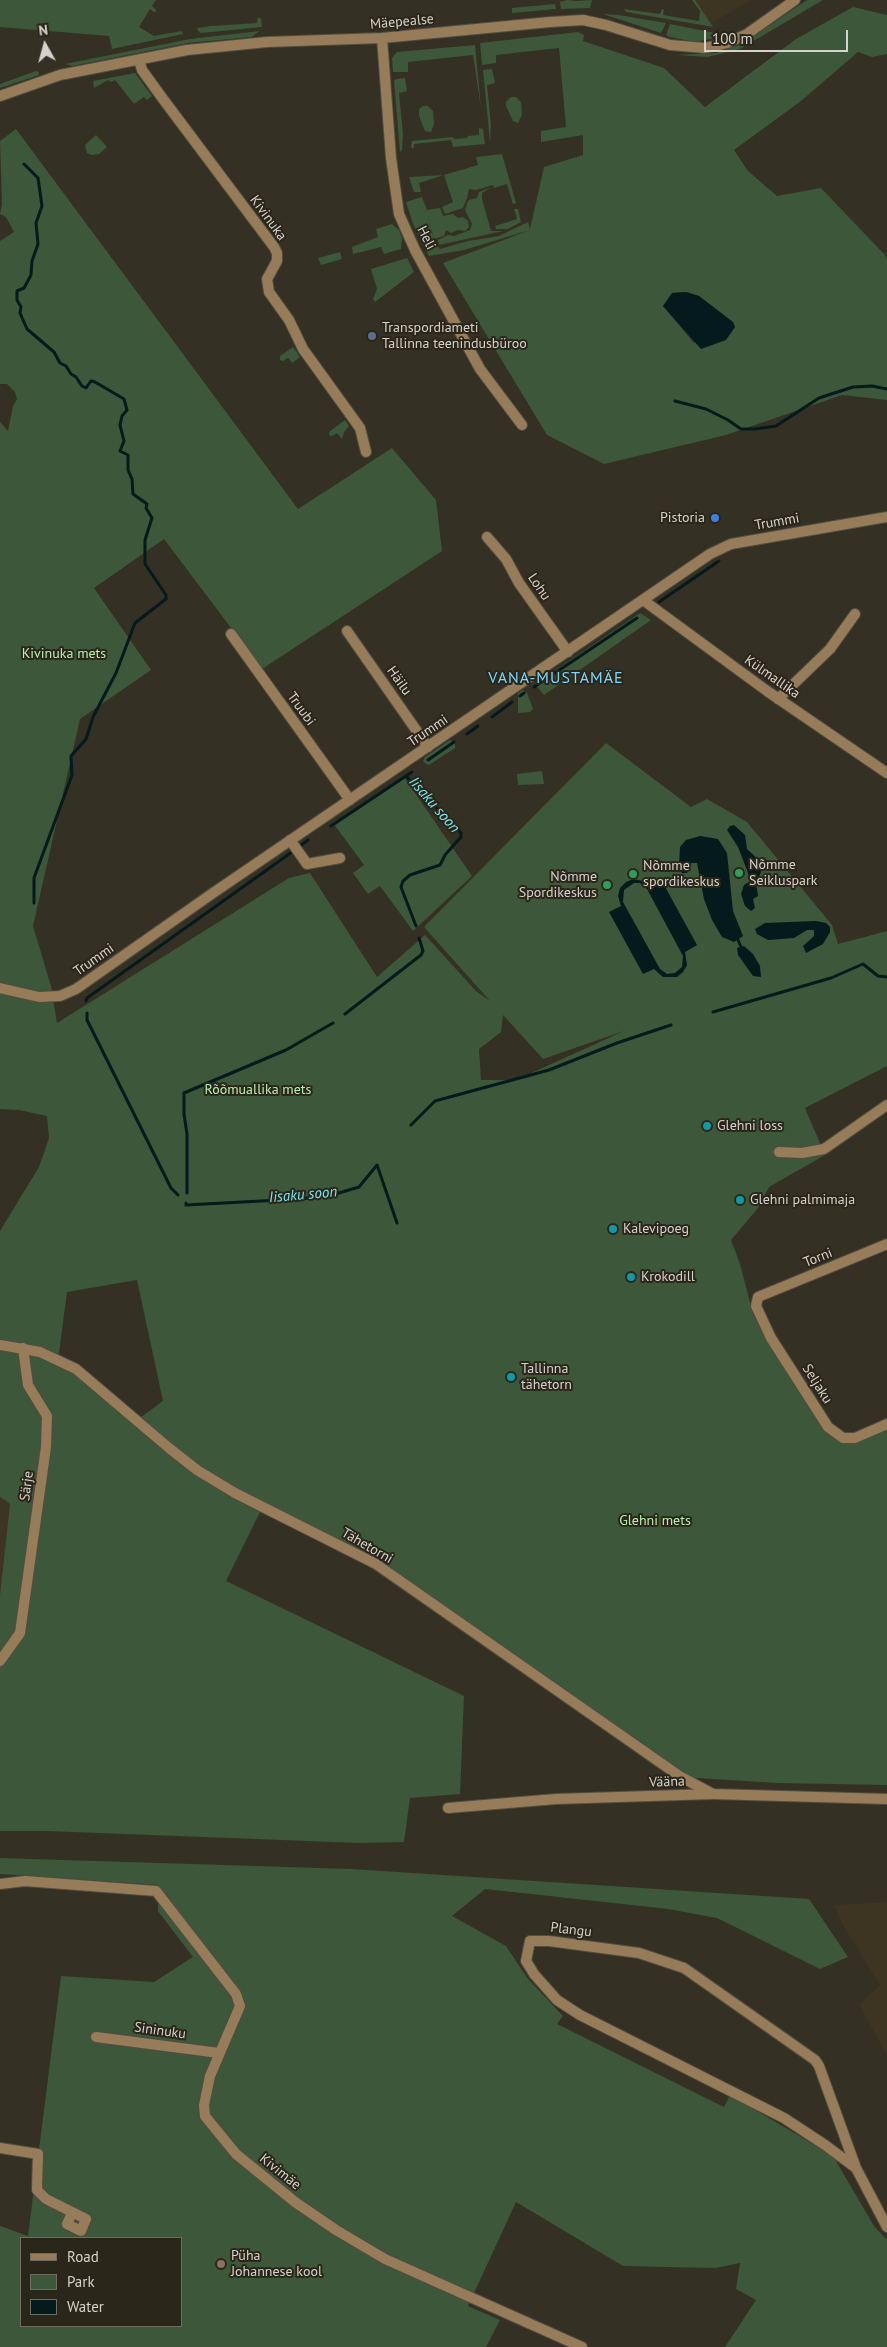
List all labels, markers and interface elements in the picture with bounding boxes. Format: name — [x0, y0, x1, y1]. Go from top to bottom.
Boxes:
street label: Mäepealse — [369, 11, 435, 33]
north arrow — [20, 20, 70, 70]
scale bar — [707, 20, 851, 52]
text: N — [38, 21, 49, 40]
text: 100 m — [712, 29, 753, 48]
street label: Kivinuka — [246, 192, 290, 244]
street label: Heli — [413, 223, 439, 253]
place label: Transpordiameti Tallinna teenindusbüroo — [382, 320, 527, 352]
marker: Transpordiameti Tallinna teenindusbüroo — [366, 330, 378, 342]
place label: Pistoria — [660, 510, 705, 526]
street label: Trummi — [753, 510, 801, 534]
marker: Pistoria — [709, 512, 721, 524]
street label: Lohu — [524, 570, 554, 604]
park label: Kivinuka mets — [22, 646, 106, 662]
street label: Külmallika — [741, 652, 803, 702]
street label: Häilu — [383, 663, 415, 699]
district label: VANA-MUSTAMÄE — [487, 668, 625, 688]
street label: Truubi — [283, 689, 319, 729]
street label: Trummi — [405, 711, 451, 751]
water label: Iisaku soon — [405, 773, 463, 837]
place label: Nõmme Seikluspark — [749, 857, 818, 890]
place label: Nõmme spordikeskus — [643, 858, 720, 890]
marker: Nõmme Seikluspark — [733, 867, 745, 879]
marker: Nõmme spordikeskus — [627, 868, 639, 880]
place label: Nõmme Spordikeskus — [519, 869, 597, 902]
marker: Nõmme Spordikeskus — [601, 879, 613, 891]
street label: Trummi — [71, 940, 117, 980]
park label: Rõõmuallika mets — [205, 1082, 311, 1098]
place label: Glehni loss — [717, 1118, 783, 1134]
marker: Glehni loss — [701, 1120, 713, 1132]
water label: Iisaku soon — [268, 1183, 338, 1207]
place label: Glehni palmimaja — [750, 1192, 855, 1208]
marker: Glehni palmimaja — [734, 1194, 746, 1206]
place label: Kalevipoeg — [623, 1221, 689, 1237]
marker: Kalevipoeg — [607, 1223, 619, 1235]
street label: Torni — [801, 1245, 835, 1271]
place label: Krokodill — [641, 1269, 695, 1285]
marker: Krokodill — [625, 1271, 637, 1283]
place label: Tallinna tähetorn — [521, 1361, 572, 1394]
street label: Seljaku — [798, 1361, 836, 1407]
marker: Tallinna tähetorn — [505, 1371, 517, 1383]
street label: Särje — [17, 1470, 37, 1502]
park label: Glehni mets — [619, 1513, 691, 1529]
street label: Tähetorni — [338, 1525, 396, 1567]
street label: Vääna — [649, 1773, 685, 1791]
street label: Plangu — [549, 1919, 593, 1941]
street label: Sininuku — [133, 2019, 187, 2043]
street label: Kivimäe — [256, 2150, 304, 2194]
legend — [20, 2237, 182, 2327]
text: Road — [67, 2247, 99, 2266]
place label: Püha Johannese kool — [231, 2248, 322, 2280]
marker: Püha Johannese kool — [215, 2258, 227, 2270]
text: Park — [67, 2272, 95, 2291]
text: Water — [67, 2297, 104, 2316]

